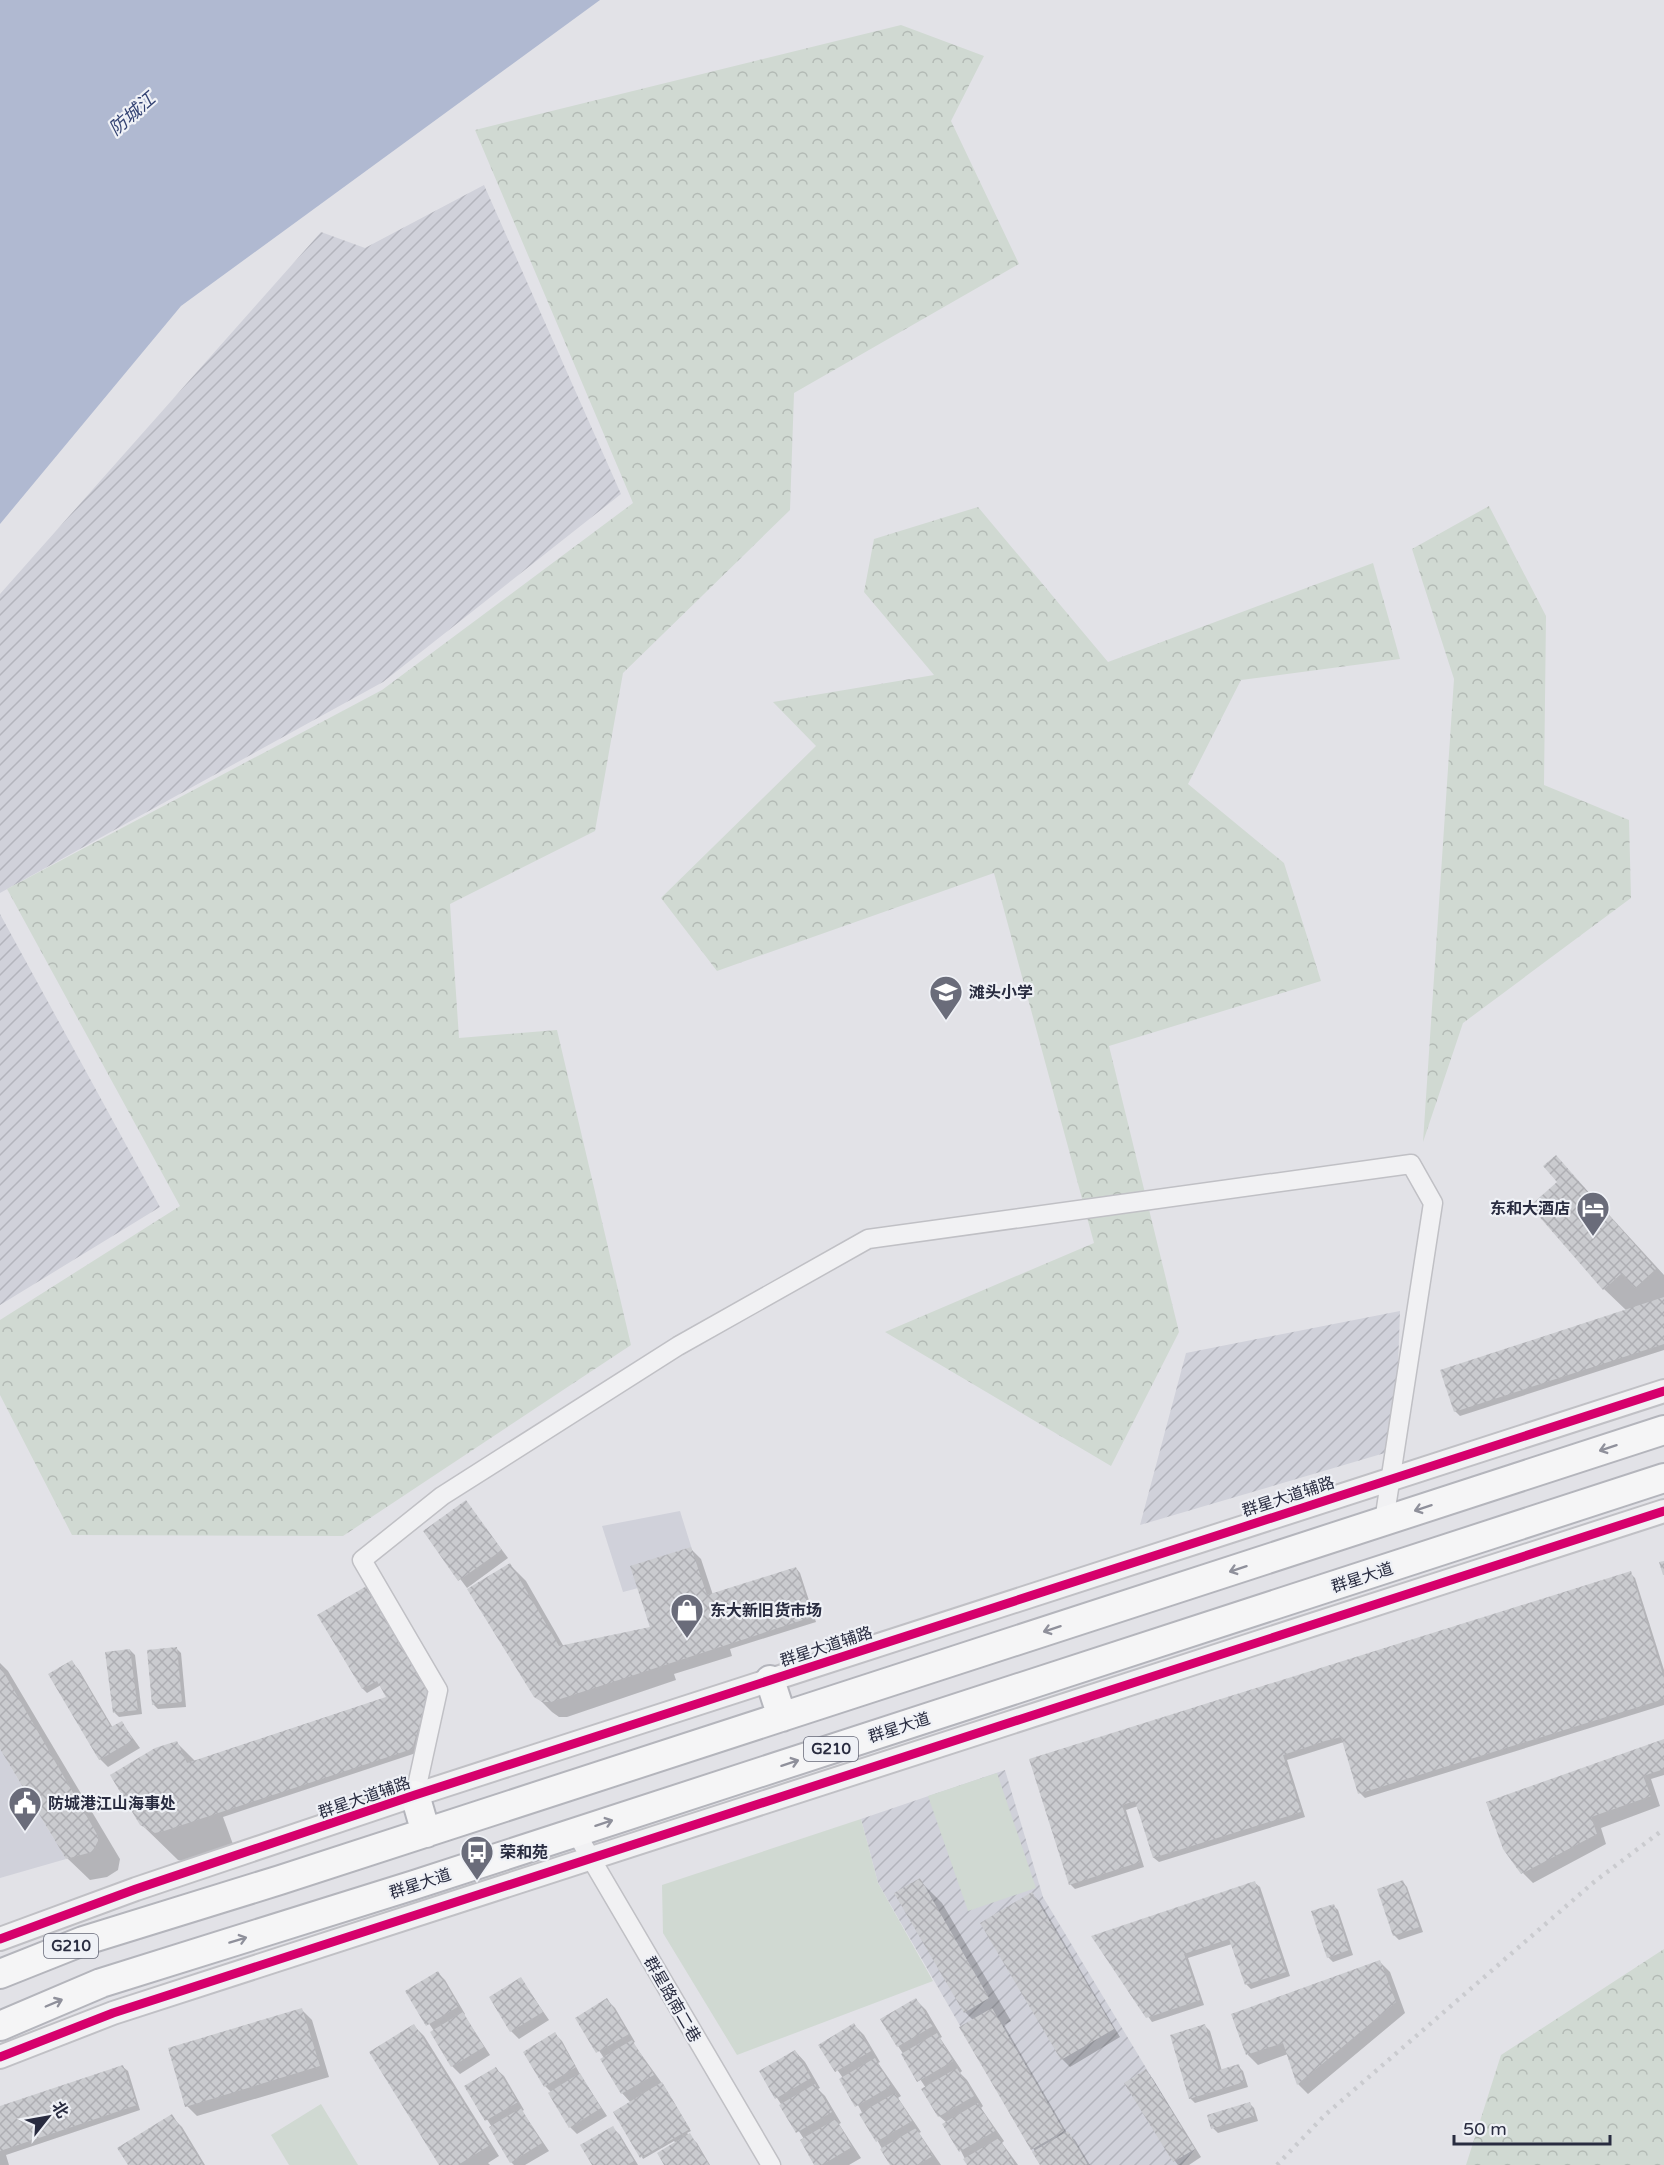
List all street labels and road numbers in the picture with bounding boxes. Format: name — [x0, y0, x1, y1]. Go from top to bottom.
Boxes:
street label: 群星大道辅路 — [1240, 1473, 1337, 1521]
street label: 群星大道 — [1329, 1559, 1396, 1597]
street label: 群星大道辅路 — [778, 1623, 875, 1671]
street label: 群星大道 — [866, 1709, 933, 1747]
road number: G210 — [804, 1737, 858, 1761]
street label: 群星大道辅路 — [316, 1773, 413, 1823]
street label: 群星大道 — [387, 1865, 454, 1903]
road number: G210 — [44, 1934, 98, 1958]
street label: 群星路南二巷 — [639, 1953, 705, 2046]

